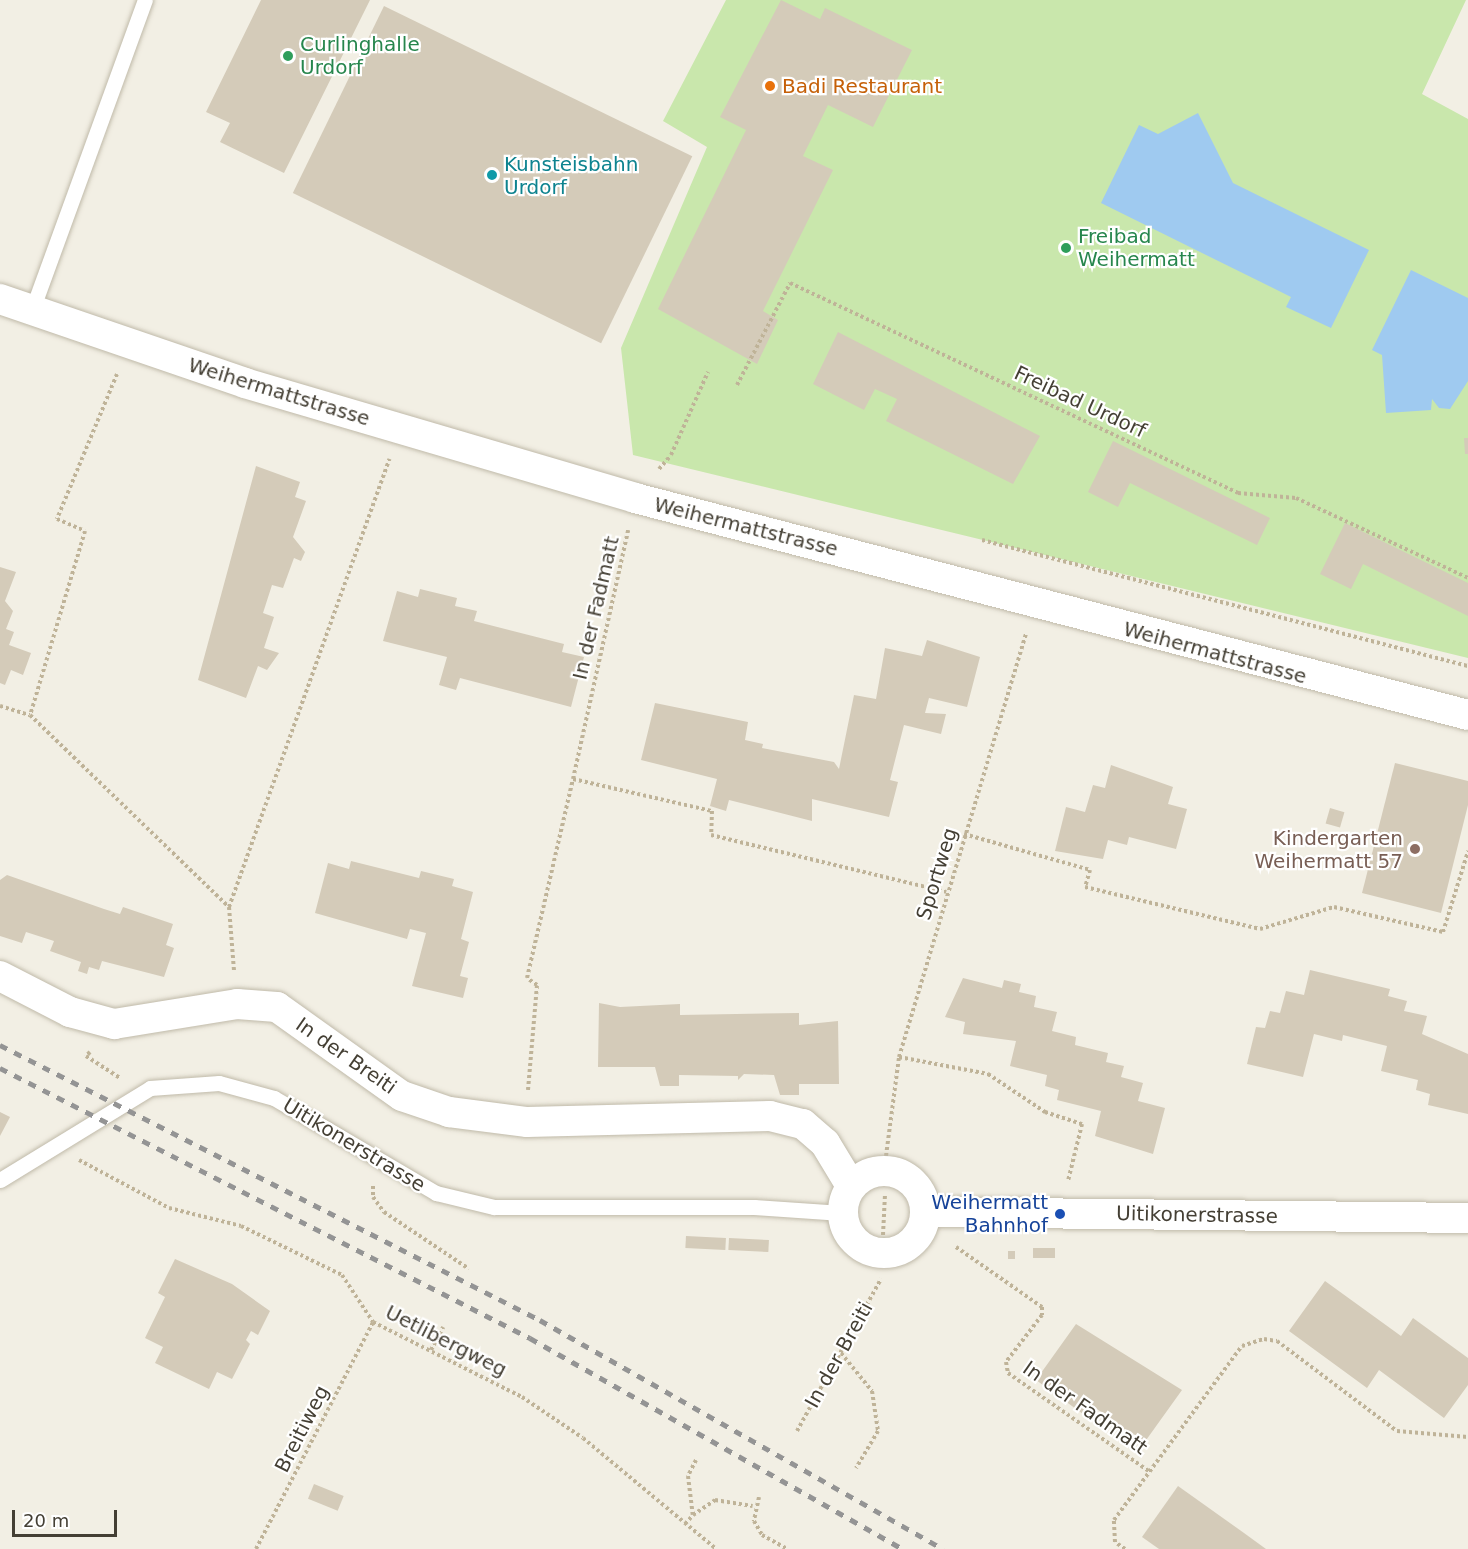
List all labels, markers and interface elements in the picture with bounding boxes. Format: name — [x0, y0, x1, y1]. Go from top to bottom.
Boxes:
place label: Curlinghalle Urdorf — [300, 33, 420, 80]
marker: Curlinghalle Urdorf — [281, 49, 295, 63]
place label: Badi Restaurant — [782, 74, 942, 98]
marker: Badi Restaurant — [763, 79, 777, 93]
place label: Kunsteisbahn Urdorf — [504, 152, 638, 199]
marker: Kunsteisbahn Urdorf — [485, 168, 499, 182]
place label: Freibad Weihermatt — [1078, 225, 1195, 272]
marker: Freibad Weihermatt — [1059, 241, 1073, 255]
street label: Weihermattstrasse — [185, 353, 373, 431]
street label: Freibad Urdorf — [1010, 361, 1150, 443]
street label: Weihermattstrasse — [652, 493, 840, 561]
street label: In der Fadmatt — [568, 534, 624, 682]
street label: Weihermattstrasse — [1121, 617, 1309, 689]
street label: Sportweg — [912, 825, 962, 923]
place label: Kindergarten Weihermatt 57 — [1254, 826, 1403, 873]
marker: Kindergarten Weihermatt 57 — [1408, 842, 1422, 856]
street label: In der Breiti — [291, 1013, 401, 1099]
street label: Uitikonerstrasse — [278, 1093, 430, 1197]
place label: Weihermatt Bahnhof — [931, 1190, 1048, 1237]
street label: Uitikonerstrasse — [1116, 1202, 1278, 1228]
marker: Weihermatt Bahnhof — [1053, 1207, 1067, 1221]
street label: In der Breiti — [800, 1298, 878, 1412]
street label: Uetlibergweg — [381, 1300, 511, 1382]
street label: In der Fadmatt — [1018, 1356, 1152, 1460]
street label: Breitiweg — [270, 1382, 334, 1476]
scale bar — [15, 1498, 120, 1536]
text: 20 m — [23, 1510, 69, 1531]

